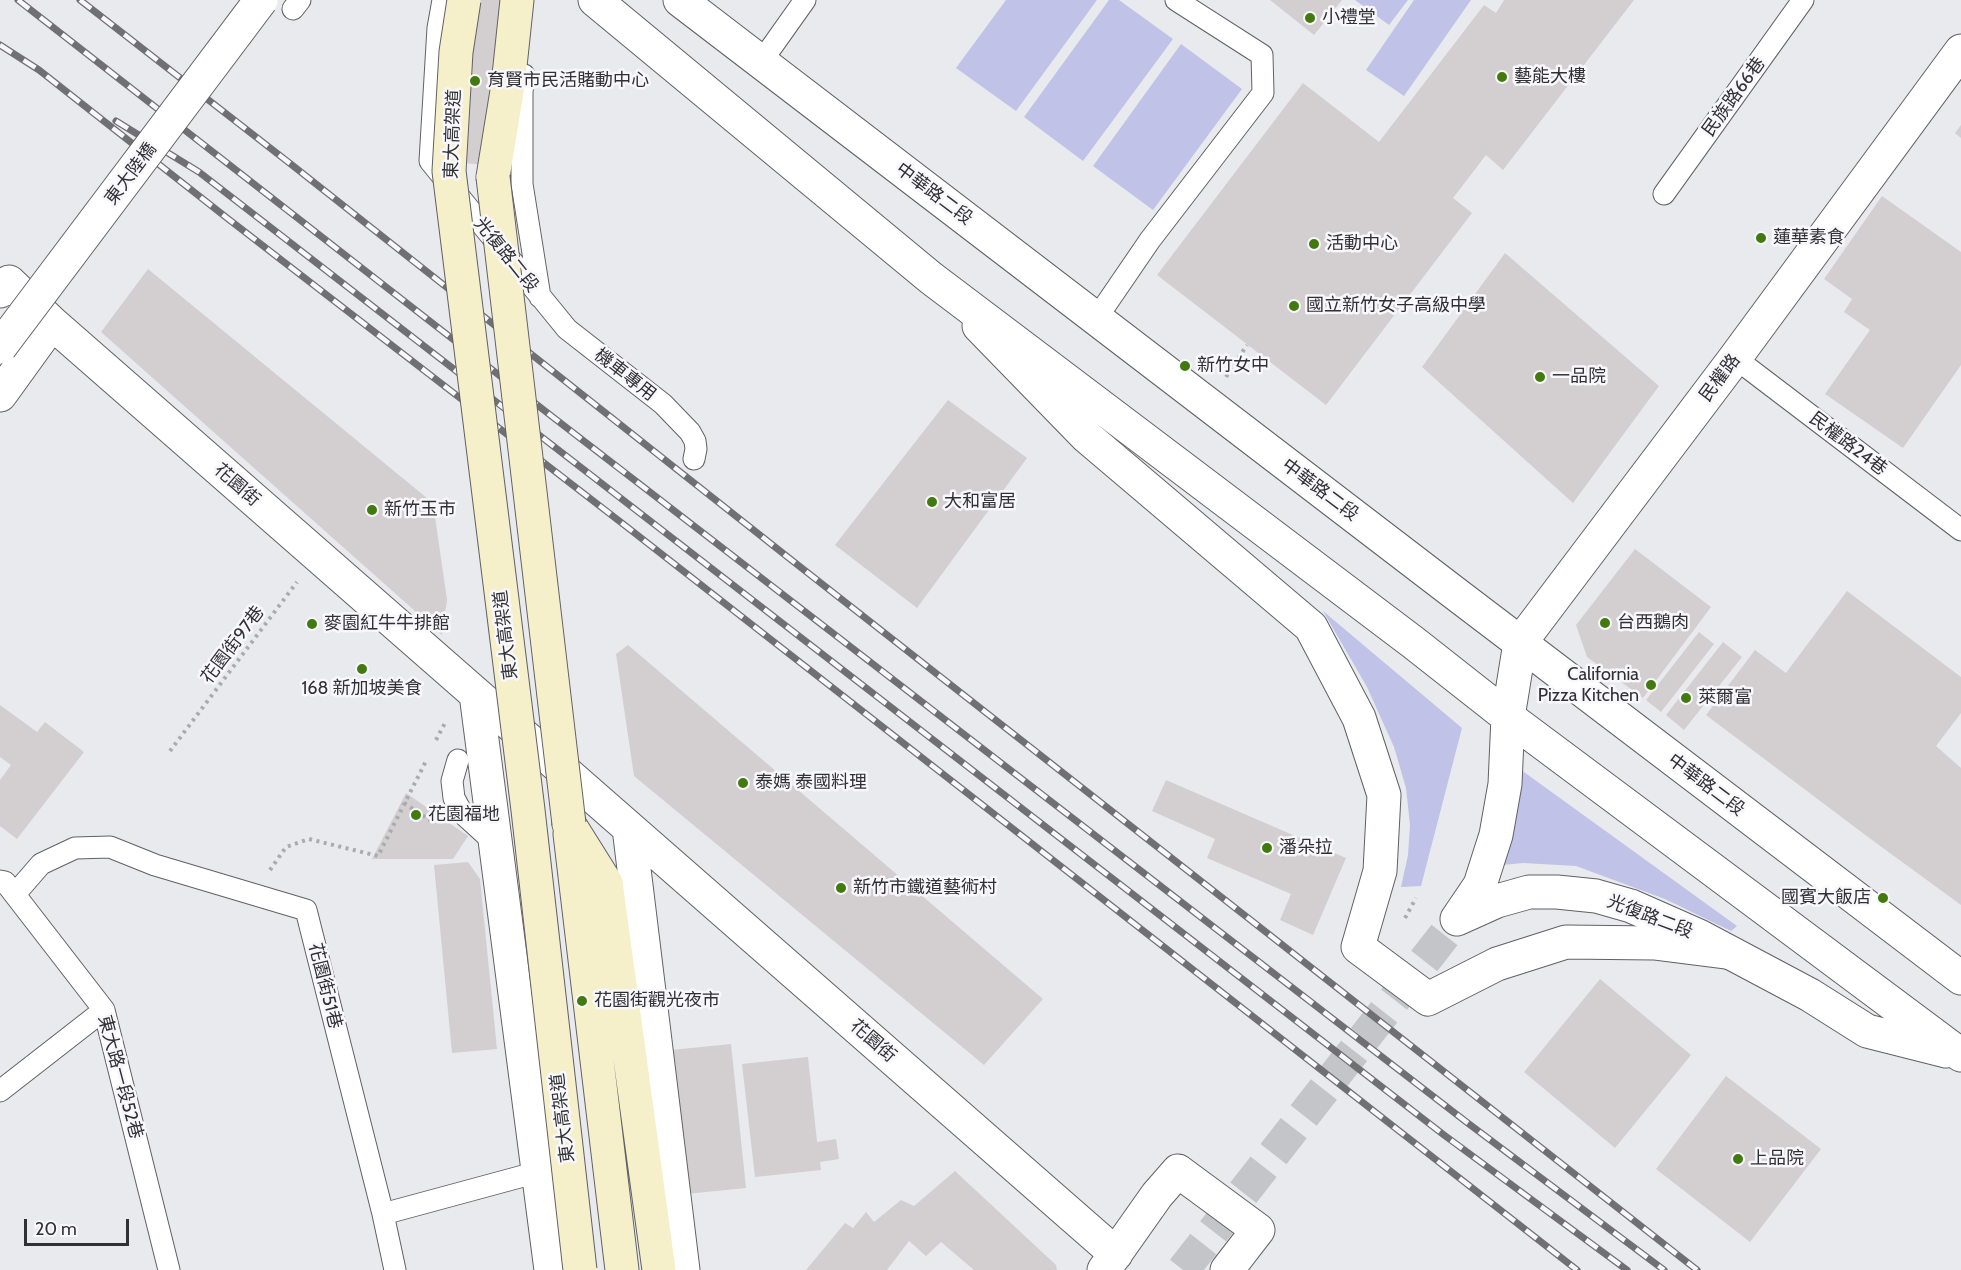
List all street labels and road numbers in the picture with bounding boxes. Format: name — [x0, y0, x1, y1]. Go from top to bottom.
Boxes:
street label: 民族路66巷 — [1698, 53, 1770, 141]
street label: 東大高架道 — [441, 89, 465, 179]
street label: 東大陸橋 — [101, 139, 161, 209]
street label: 中華路二段 — [892, 158, 976, 230]
street label: 光復路二段 — [469, 213, 543, 297]
street label: 機車專用 — [590, 344, 660, 406]
street label: 民權路 — [1695, 350, 1745, 406]
street label: 民權路24巷 — [1805, 408, 1891, 480]
street label: 中華路二段 — [1278, 454, 1362, 526]
street label: 花園街 — [210, 459, 264, 511]
street label: 東大高架道 — [490, 589, 522, 681]
street label: 花園街97巷 — [197, 602, 269, 688]
street label: 中華路二段 — [1664, 749, 1748, 821]
street label: 光復路二段 — [1604, 891, 1696, 943]
street label: 花園街51巷 — [304, 941, 346, 1031]
street label: 東大路一段52巷 — [93, 1013, 147, 1141]
street label: 花園街 — [846, 1015, 900, 1067]
street label: 東大高架道 — [547, 1072, 579, 1164]

